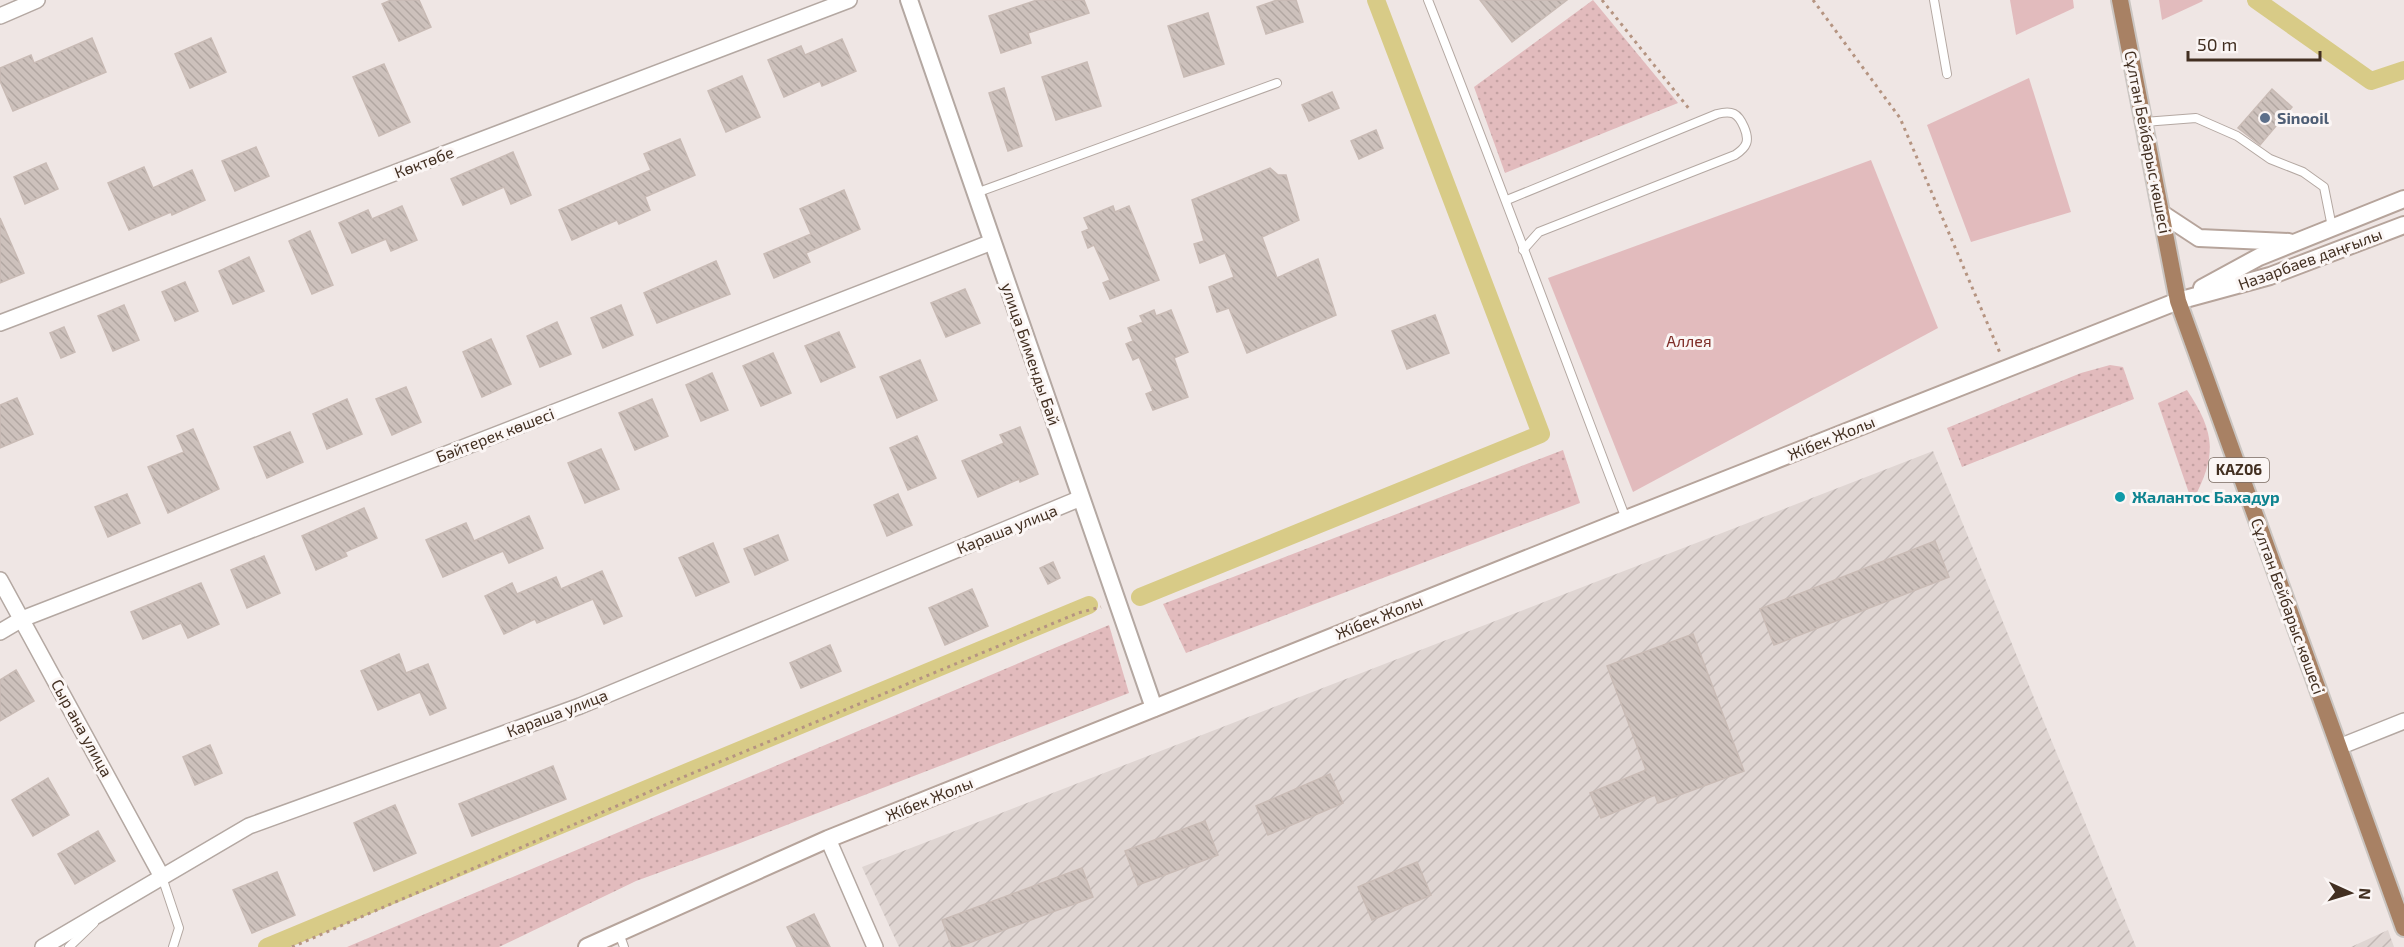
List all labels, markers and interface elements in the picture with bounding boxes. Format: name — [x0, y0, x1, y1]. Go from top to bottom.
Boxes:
scale bar — [2188, 24, 2320, 62]
text: 50 m — [2197, 33, 2237, 55]
street label: Сұлтан Бейбарыс көшесі — [2121, 49, 2176, 235]
place label: Sinooil — [2277, 108, 2330, 127]
marker: Sinooil — [2258, 111, 2272, 125]
street label: Көктөбе — [392, 142, 456, 181]
street label: Назарбаев даңғылы — [2235, 224, 2384, 293]
street label: улица Бименды Бай — [997, 280, 1065, 428]
park label: Аллея — [1666, 331, 1712, 350]
street label: Бәйтерек көшесі — [433, 403, 557, 466]
street label: Жібек Жолы — [1784, 411, 1877, 464]
road number: KAZ06 — [2209, 458, 2269, 482]
place label: Жалантос Бахадур — [2132, 487, 2280, 506]
marker: Жалантос Бахадур — [2113, 490, 2127, 504]
street label: Караша улица — [954, 500, 1060, 558]
street label: Сұлтан Бейбарыс көшесі — [2248, 515, 2329, 696]
street label: Жібек Жолы — [1332, 590, 1425, 643]
street label: Сыр ана улица — [47, 676, 117, 780]
street label: Караша улица — [504, 685, 610, 741]
street label: Жібек Жолы — [882, 772, 975, 825]
north arrow — [2320, 863, 2380, 923]
text: N — [2356, 888, 2375, 901]

